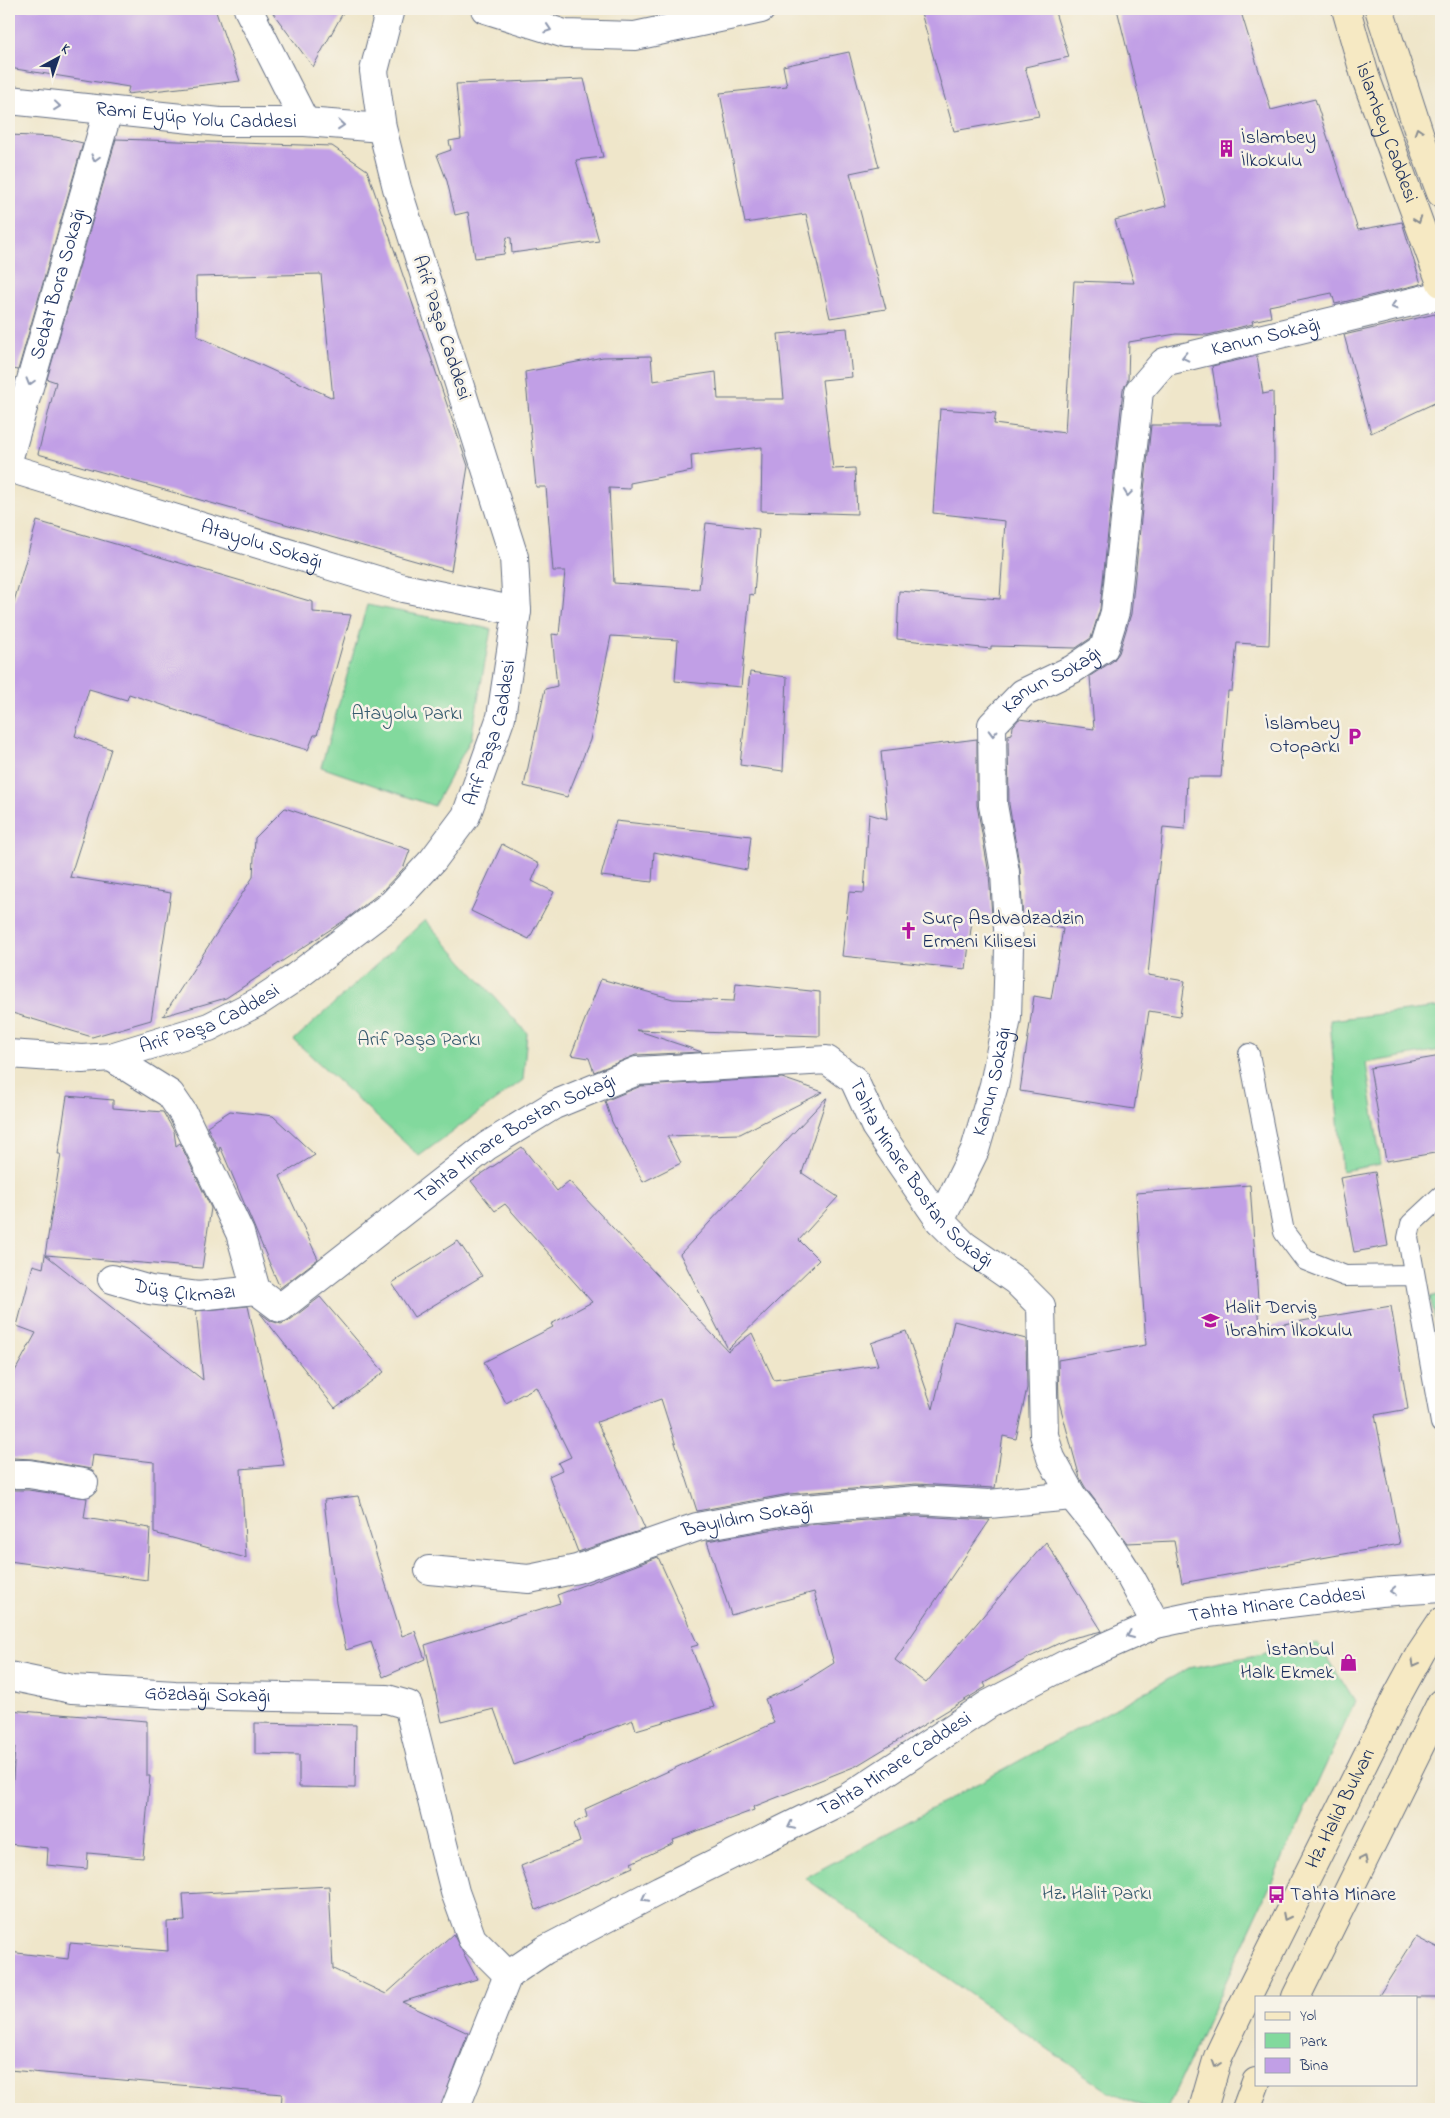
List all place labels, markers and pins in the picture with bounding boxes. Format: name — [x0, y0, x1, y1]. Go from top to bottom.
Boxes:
place label: İslambey İlkokulu — [1241, 124, 1316, 176]
building icon: İslambey İlkokulu — [1217, 139, 1237, 159]
place label: İslambey Otoparkı — [1265, 710, 1340, 762]
parking icon: İslambey Otoparkı — [1344, 726, 1364, 746]
place label: Surp Asdvadzadzin Ermeni Kilisesi — [922, 905, 1084, 957]
church icon: Surp Asdvadzadzin Ermeni Kilisesi — [898, 921, 918, 941]
place label: Halit Derviş İbrahim İlkokulu — [1225, 1294, 1352, 1346]
school or university icon: Halit Derviş İbrahim İlkokulu — [1201, 1310, 1221, 1330]
place label: İstanbul Halk Ekmek — [1240, 1636, 1334, 1688]
shop icon: İstanbul Halk Ekmek — [1338, 1652, 1358, 1672]
place label: Tahta Minare — [1290, 1881, 1396, 1910]
bus stop icon: Tahta Minare — [1266, 1885, 1286, 1905]

